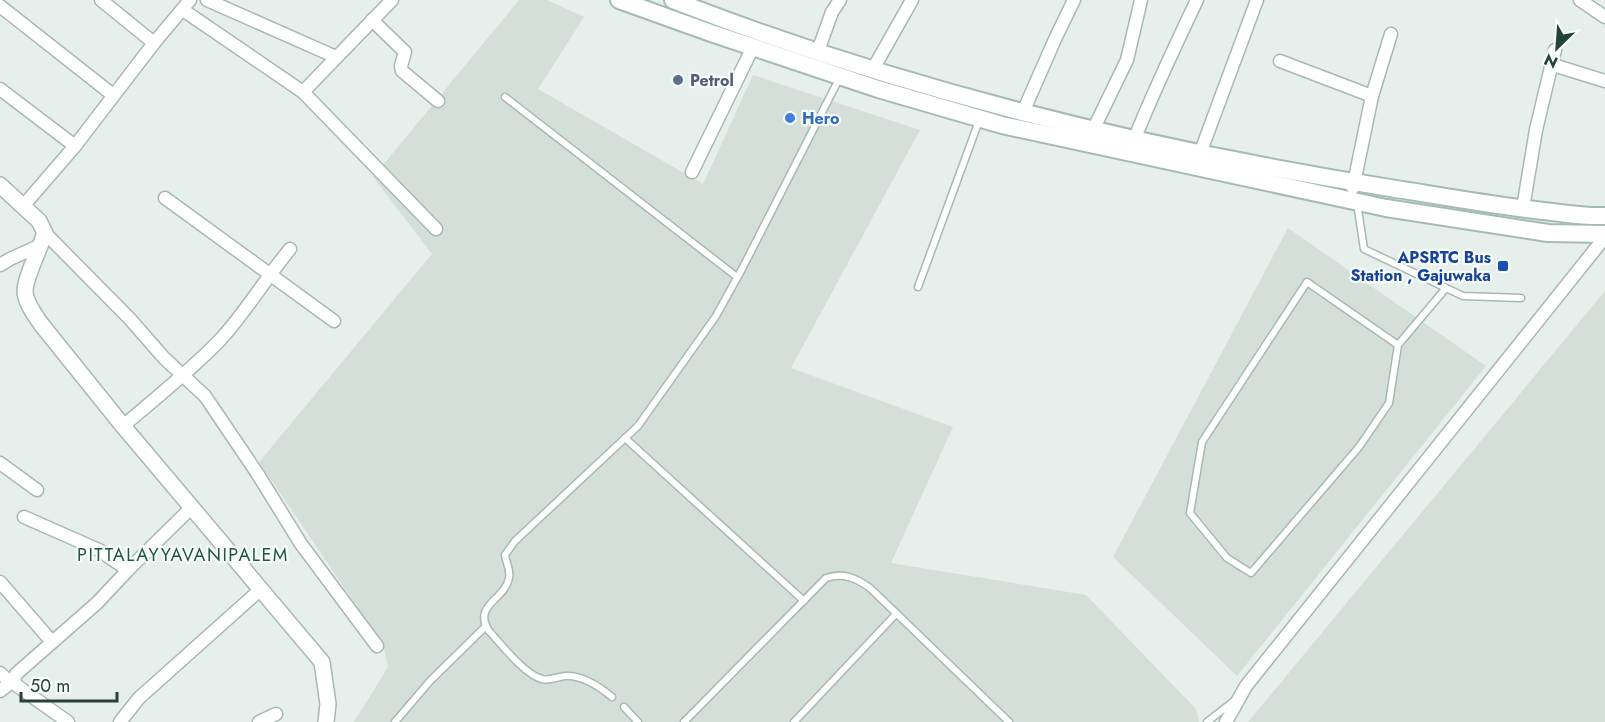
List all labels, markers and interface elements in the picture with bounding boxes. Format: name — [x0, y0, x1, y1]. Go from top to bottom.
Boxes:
north arrow — [1527, 18, 1587, 78]
text: N — [1540, 48, 1561, 74]
place label: Petrol — [690, 69, 734, 92]
marker: Petrol — [671, 73, 685, 87]
place label: Hero — [802, 107, 840, 130]
marker: Hero — [783, 111, 797, 125]
place label: APSRTC Bus Station , Gajuwaka — [1351, 246, 1491, 287]
marker: APSRTC Bus Station , Gajuwaka — [1496, 259, 1510, 273]
district label: PITTALAYYAVANIPALEM — [77, 542, 289, 568]
scale bar — [21, 665, 117, 703]
text: 50 m — [30, 673, 70, 699]

